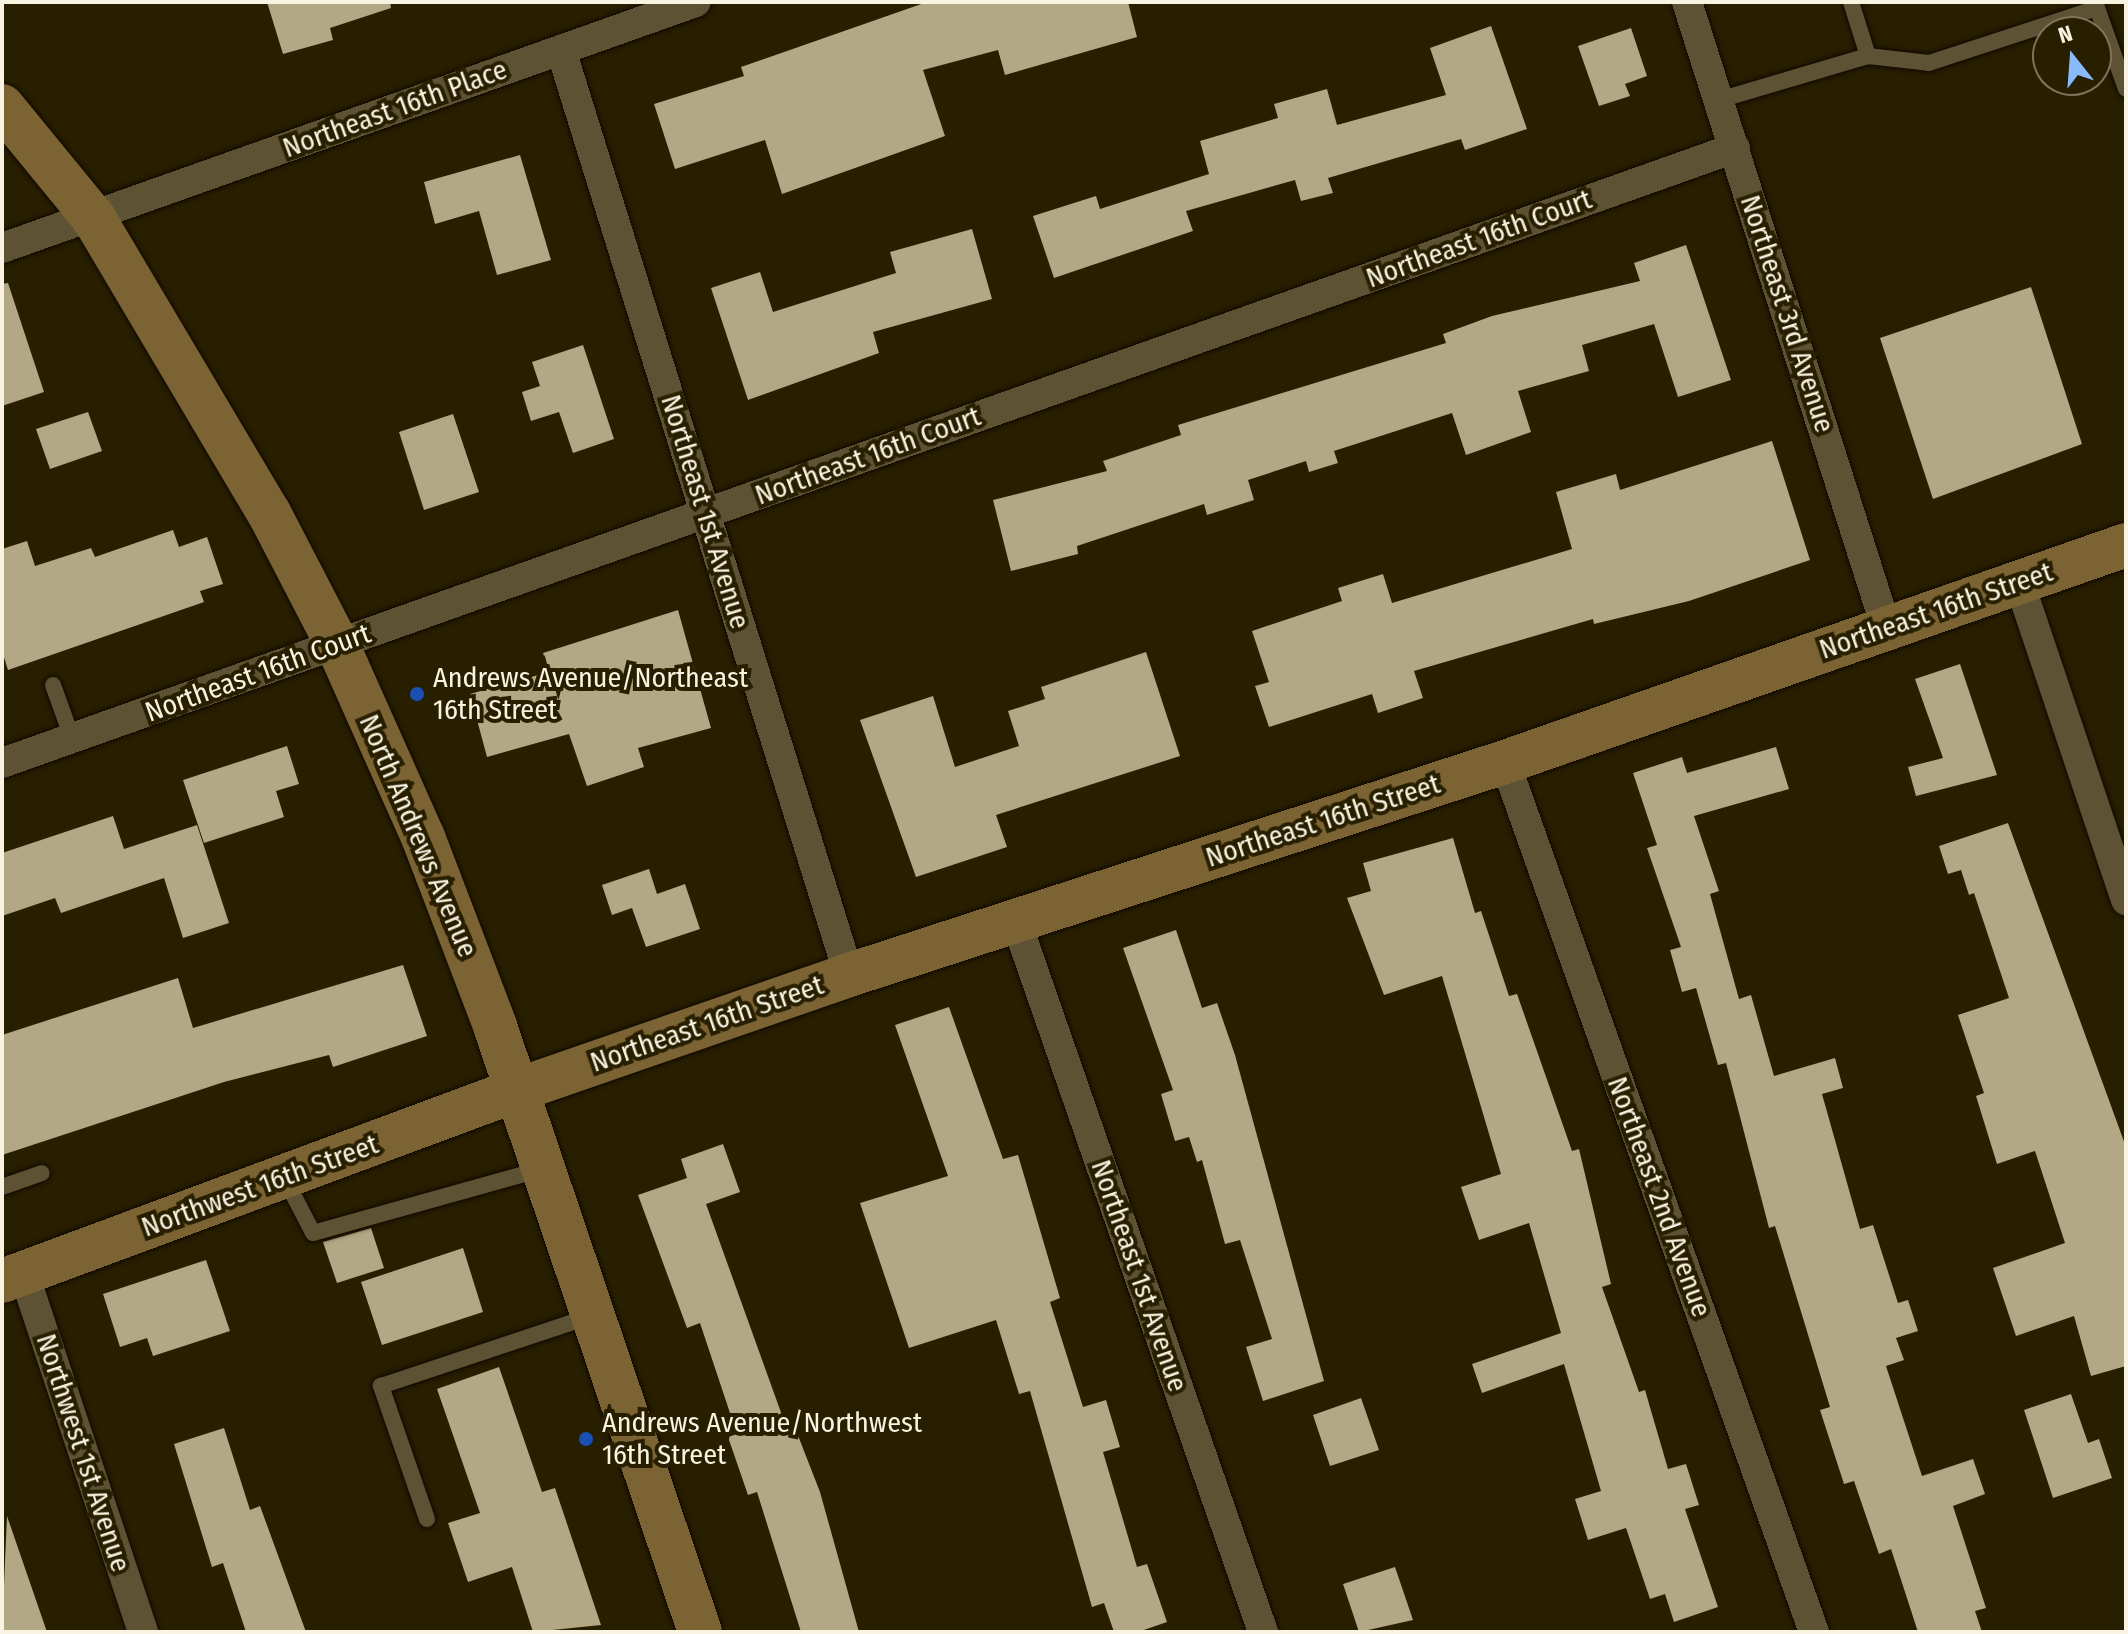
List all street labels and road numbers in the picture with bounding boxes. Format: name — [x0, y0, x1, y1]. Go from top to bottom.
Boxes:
street label: Northeast 16th Place — [278, 53, 512, 165]
street label: Northeast 16th Court — [1362, 183, 1596, 295]
street label: Northeast 3rd Avenue — [1733, 191, 1841, 437]
street label: Northeast 1st Avenue — [653, 391, 757, 633]
street label: Northeast 16th Court — [751, 400, 985, 512]
street label: Northeast 16th Street — [1815, 555, 2057, 667]
street label: Northeast 16th Court — [141, 617, 375, 729]
street label: North Andrews Avenue — [352, 710, 484, 962]
street label: Northeast 16th Street — [1202, 767, 1444, 875]
street label: Northeast 16th Street — [586, 968, 828, 1080]
street label: Northeast 2nd Avenue — [1600, 1072, 1718, 1322]
street label: Northwest 16th Street — [137, 1128, 383, 1244]
street label: Northeast 1st Avenue — [1084, 1156, 1194, 1396]
street label: Northwest 1st Avenue — [29, 1330, 137, 1576]

